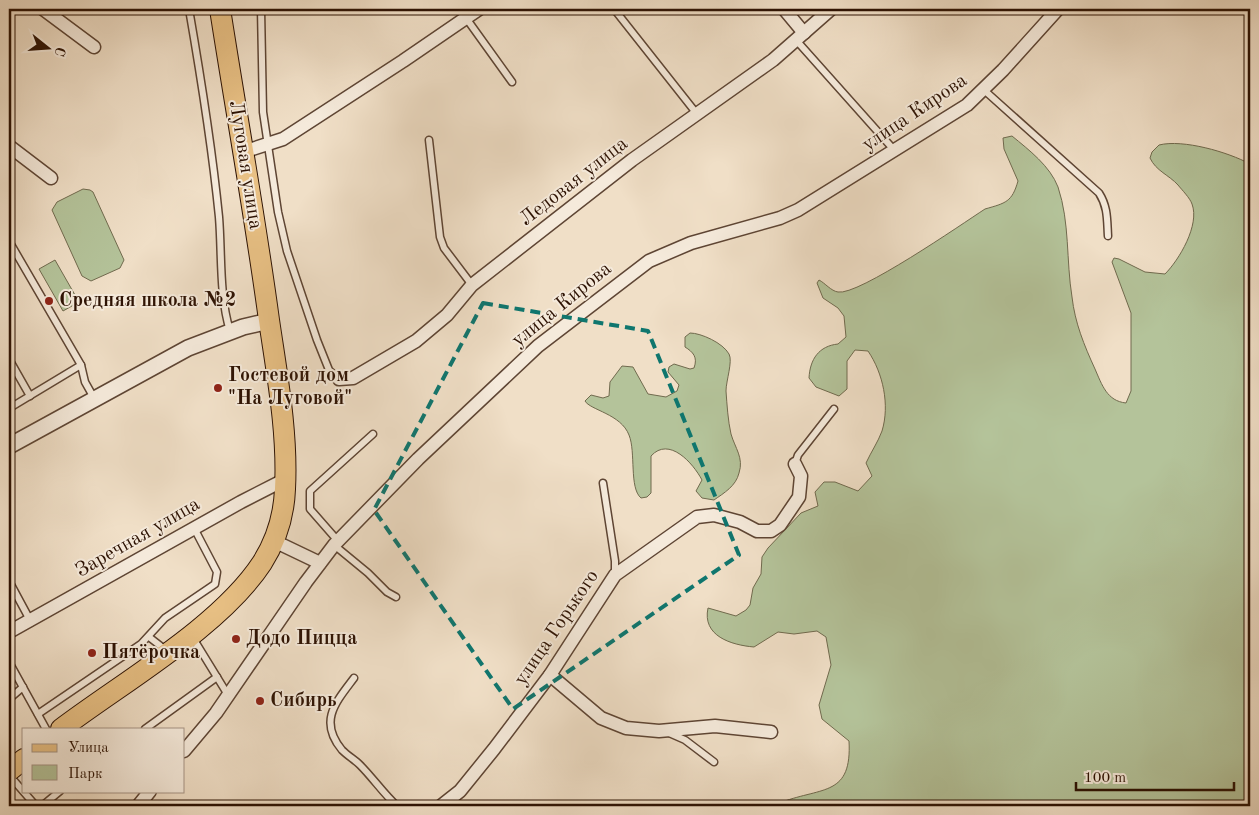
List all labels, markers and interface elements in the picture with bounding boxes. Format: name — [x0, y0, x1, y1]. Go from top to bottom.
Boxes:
north arrow — [22, 22, 72, 72]
text: С — [51, 45, 68, 58]
street label: улица Кирова — [859, 71, 971, 155]
street label: Луговая улица — [225, 99, 265, 231]
street label: Ледовая улица — [516, 134, 632, 230]
street label: улица Кирова — [508, 259, 616, 351]
place label: Средняя школа №2 — [59, 291, 236, 311]
marker: Средняя школа №2 — [43, 295, 55, 307]
place label: Гостевой дом "На Луговой" — [228, 366, 352, 409]
marker: Гостевой дом "На Луговой" — [212, 382, 224, 394]
street label: Заречная улица — [72, 494, 204, 582]
street label: улица Горького — [511, 567, 603, 689]
place label: Додо Пицца — [246, 629, 357, 649]
marker: Додо Пицца — [230, 633, 242, 645]
place label: Пятёрочка — [102, 643, 200, 663]
marker: Пятёрочка — [86, 647, 98, 659]
place label: Сибирь — [270, 691, 337, 711]
marker: Сибирь — [254, 695, 266, 707]
legend — [22, 728, 185, 792]
text: Улица — [68, 741, 109, 756]
scale bar — [1076, 760, 1234, 792]
text: Парк — [68, 767, 103, 782]
text: 100 m — [1084, 771, 1126, 786]

